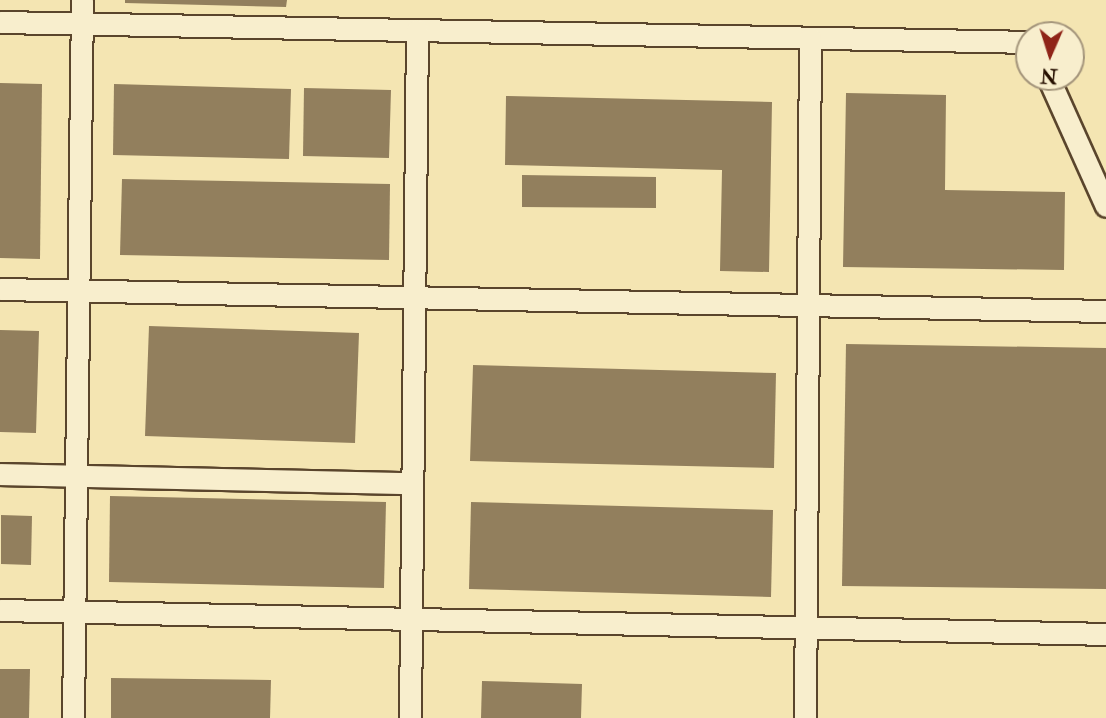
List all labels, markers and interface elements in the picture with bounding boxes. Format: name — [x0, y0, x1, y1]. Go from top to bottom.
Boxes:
north arrow — [1015, 21, 1085, 91]
text: N — [1040, 63, 1058, 87]

